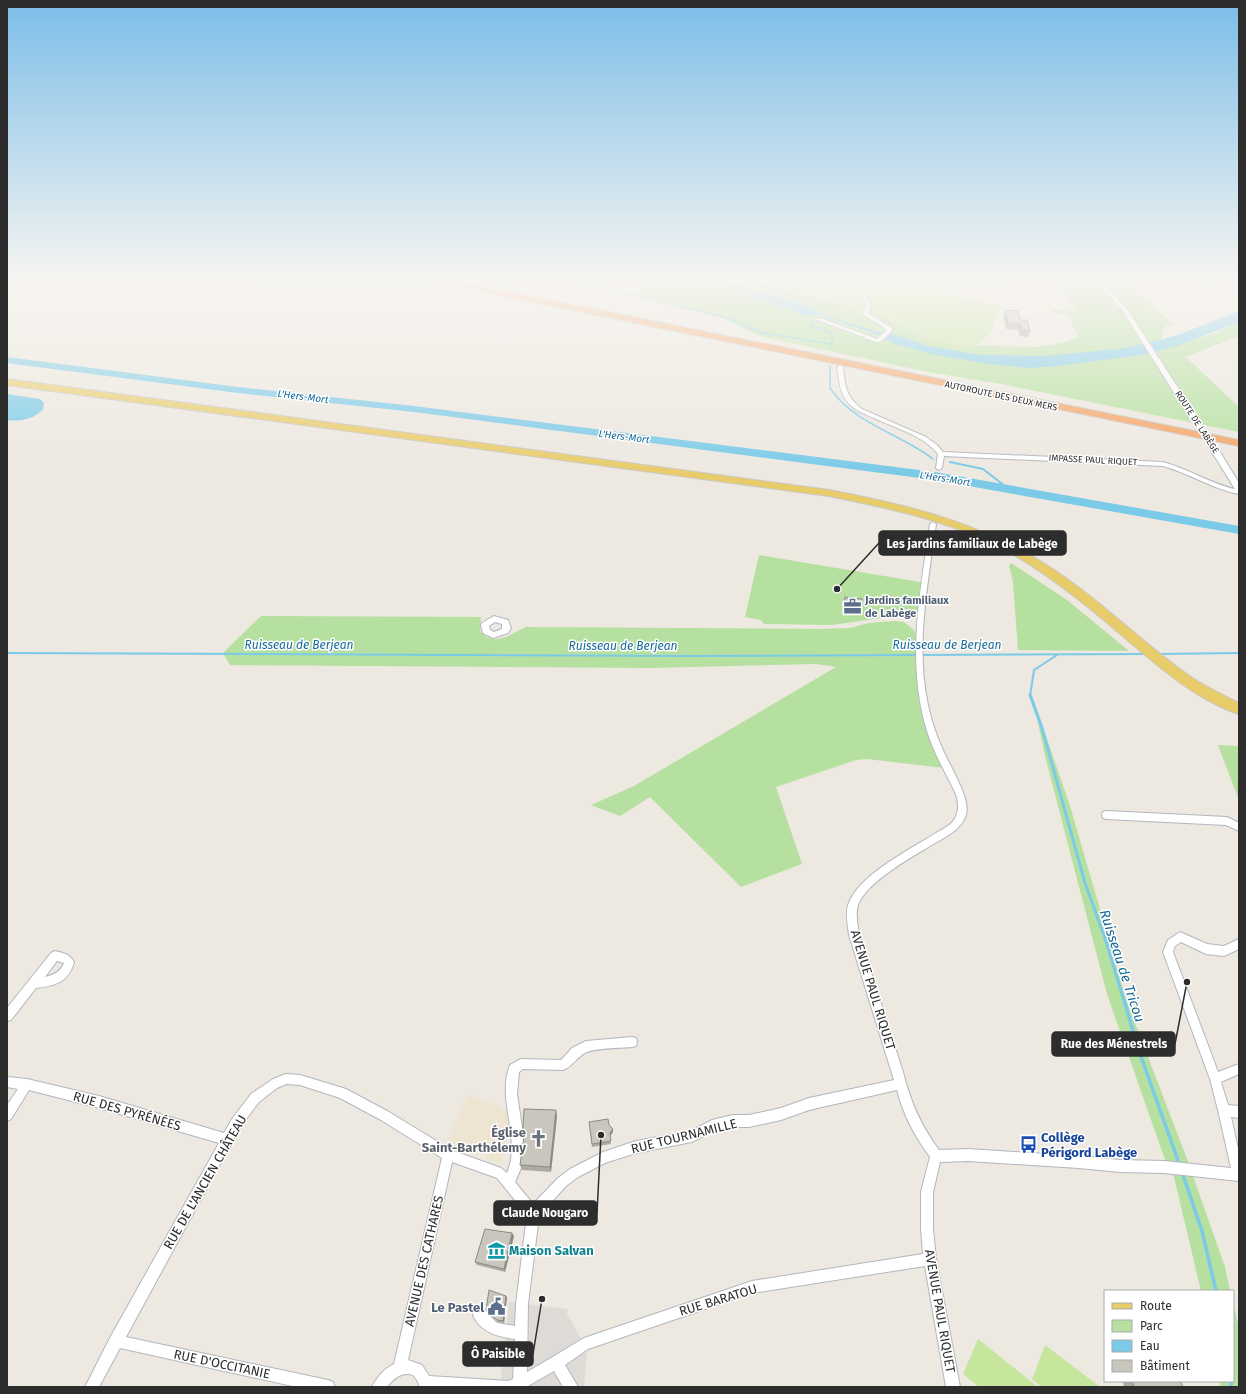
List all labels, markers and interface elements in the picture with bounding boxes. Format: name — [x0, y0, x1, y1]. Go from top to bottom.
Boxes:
street label: AUTOROUTE DES DEUX MERS — [944, 379, 1058, 413]
water label: L'Hers-Mort — [277, 388, 329, 406]
street label: ROUTE DE LABÈGE — [1173, 388, 1222, 455]
water label: L'Hers-Mort — [598, 428, 650, 446]
street label: IMPASSE PAUL RIQUET — [1048, 453, 1138, 467]
water label: L'Hers-Mort — [919, 469, 972, 489]
callout: Les jardins familiaux de Labège — [879, 531, 1066, 555]
text: Les jardins familiaux de Labège — [886, 537, 1058, 551]
place label: Jardins familiaux de Labège — [864, 594, 949, 620]
office icon: Jardins familiaux de Labège — [842, 596, 862, 616]
water label: Ruisseau de Berjean — [245, 638, 353, 652]
water label: Ruisseau de Berjean — [893, 638, 1001, 652]
water label: Ruisseau de Berjean — [569, 639, 677, 653]
water label: Ruisseau de Tricou — [1096, 907, 1148, 1025]
street label: AVENUE PAUL RIQUET — [848, 928, 899, 1052]
callout: Rue des Ménestrels — [1052, 1032, 1175, 1056]
text: Rue des Ménestrels — [1061, 1037, 1168, 1051]
street label: RUE DES PYRÉNÉES — [71, 1088, 183, 1134]
street label: RUE DE L'ANCIEN CHÂTEAU — [160, 1112, 250, 1252]
street label: RUE TOURNAMILLE — [629, 1116, 739, 1156]
place label: Église Saint-Barthélemy — [422, 1124, 526, 1155]
church icon: Église Saint-Barthélemy — [529, 1129, 549, 1149]
place label: Collège Périgord Labège — [1041, 1130, 1137, 1160]
bus stop icon: Collège Périgord Labège — [1018, 1134, 1038, 1154]
street label: AVENUE DES CATHARES — [402, 1194, 446, 1328]
callout: Claude Nougaro — [494, 1201, 597, 1225]
text: Claude Nougaro — [502, 1206, 588, 1220]
museum icon: Maison Salvan — [486, 1240, 506, 1260]
place label: Maison Salvan — [509, 1243, 594, 1258]
street label: AVENUE PAUL RIQUET — [922, 1248, 958, 1374]
street label: RUE BARATOU — [677, 1281, 759, 1319]
legend — [1104, 1290, 1234, 1382]
public building icon: Le Pastel — [487, 1297, 507, 1317]
text: Route — [1140, 1299, 1172, 1313]
place label: Le Pastel — [431, 1300, 484, 1315]
text: Parc — [1140, 1319, 1163, 1333]
text: Eau — [1140, 1339, 1160, 1353]
callout: Ô Paisible — [463, 1342, 533, 1366]
text: Ô Paisible — [471, 1345, 525, 1361]
street label: RUE D'OCCITANIE — [172, 1346, 272, 1382]
text: Bâtiment — [1140, 1359, 1190, 1373]

